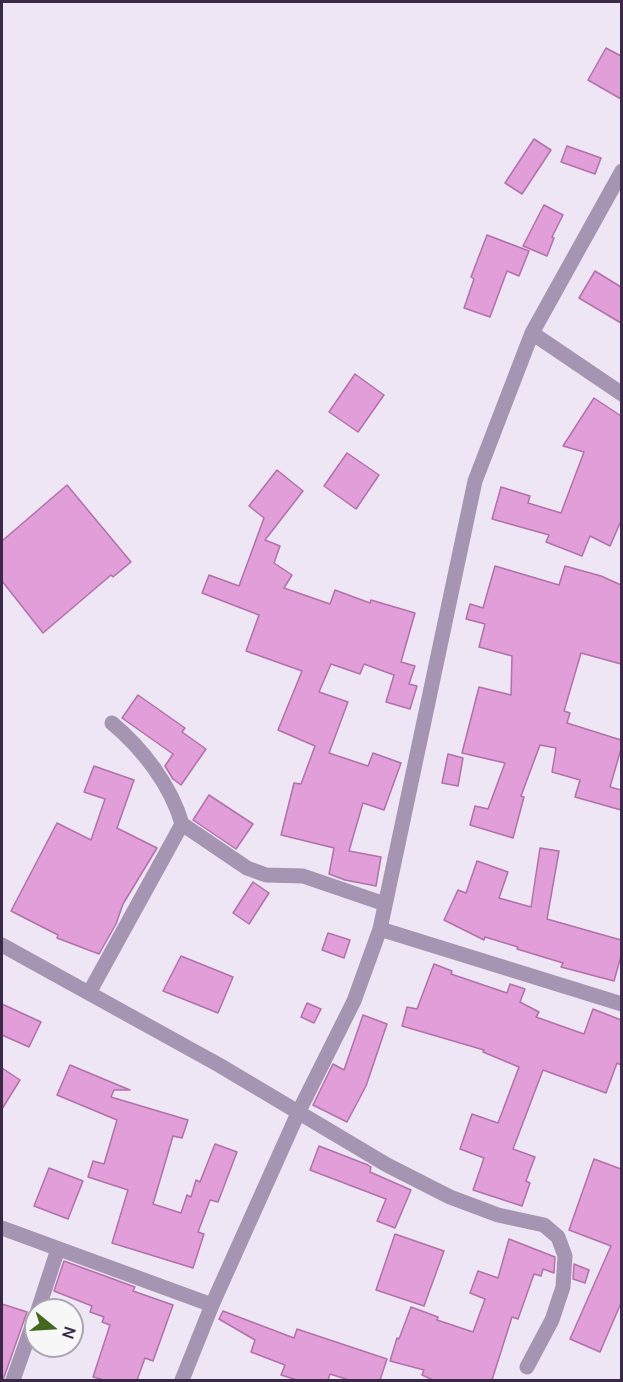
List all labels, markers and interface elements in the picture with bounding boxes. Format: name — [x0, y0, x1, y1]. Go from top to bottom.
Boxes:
north arrow — [24, 1298, 84, 1358]
text: N — [57, 1324, 81, 1342]

